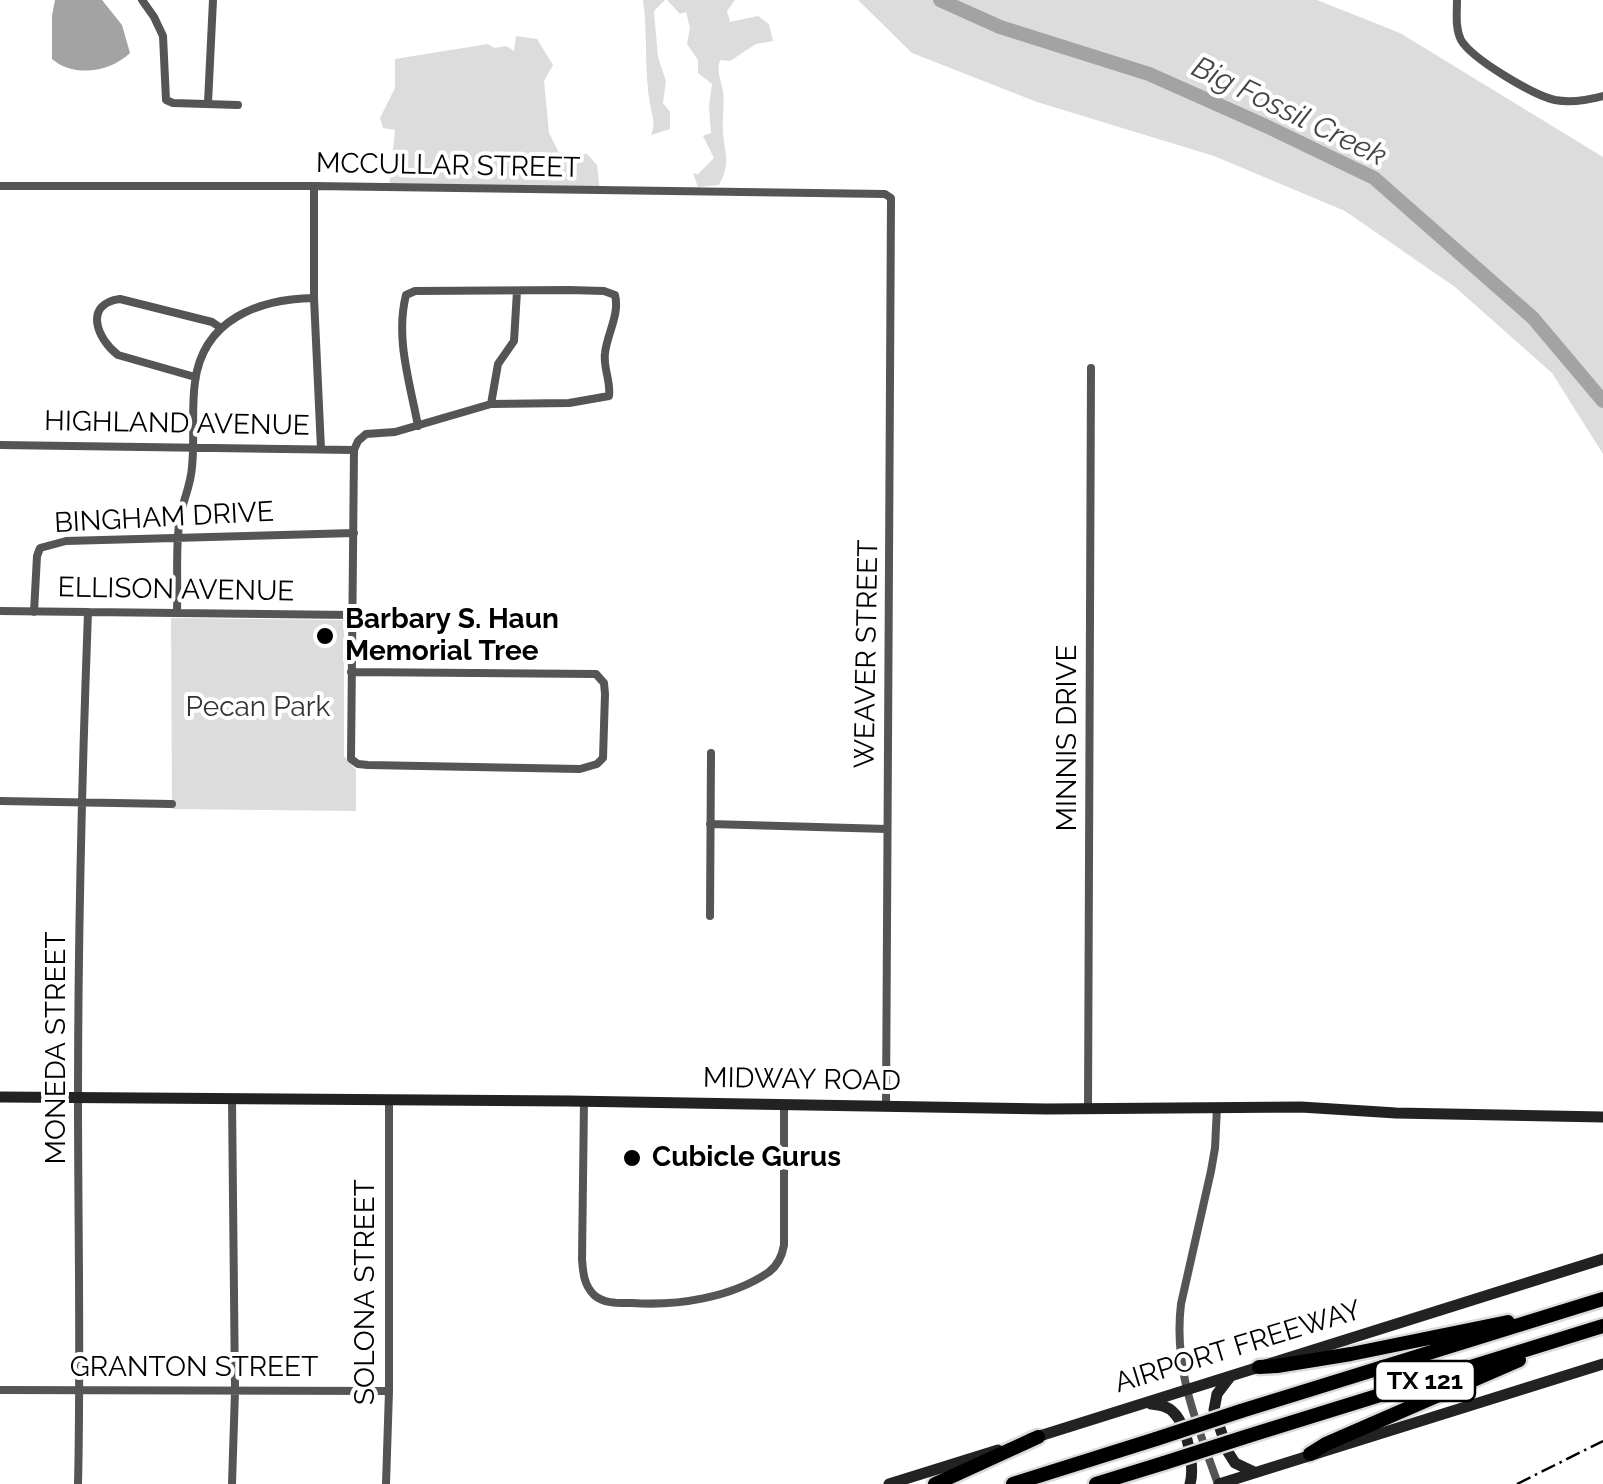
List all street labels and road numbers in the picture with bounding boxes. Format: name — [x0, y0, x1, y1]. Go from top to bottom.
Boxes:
street label: MCCULLAR STREET — [316, 147, 580, 185]
street label: HIGHLAND AVENUE — [44, 405, 310, 443]
street label: BINGHAM DRIVE — [53, 495, 275, 541]
street label: WEAVER STREET — [848, 539, 886, 769]
street label: ELLISON AVENUE — [57, 571, 295, 609]
street label: MINNIS DRIVE — [1051, 644, 1085, 832]
street label: MONEDA STREET — [40, 931, 74, 1165]
street label: MIDWAY ROAD — [703, 1061, 901, 1099]
street label: SOLONA STREET — [349, 1179, 383, 1405]
street label: AIRPORT FREEWAY — [1111, 1293, 1365, 1401]
street label: GRANTON STREET — [70, 1351, 318, 1385]
road number: TX 121 — [1375, 1361, 1475, 1401]

